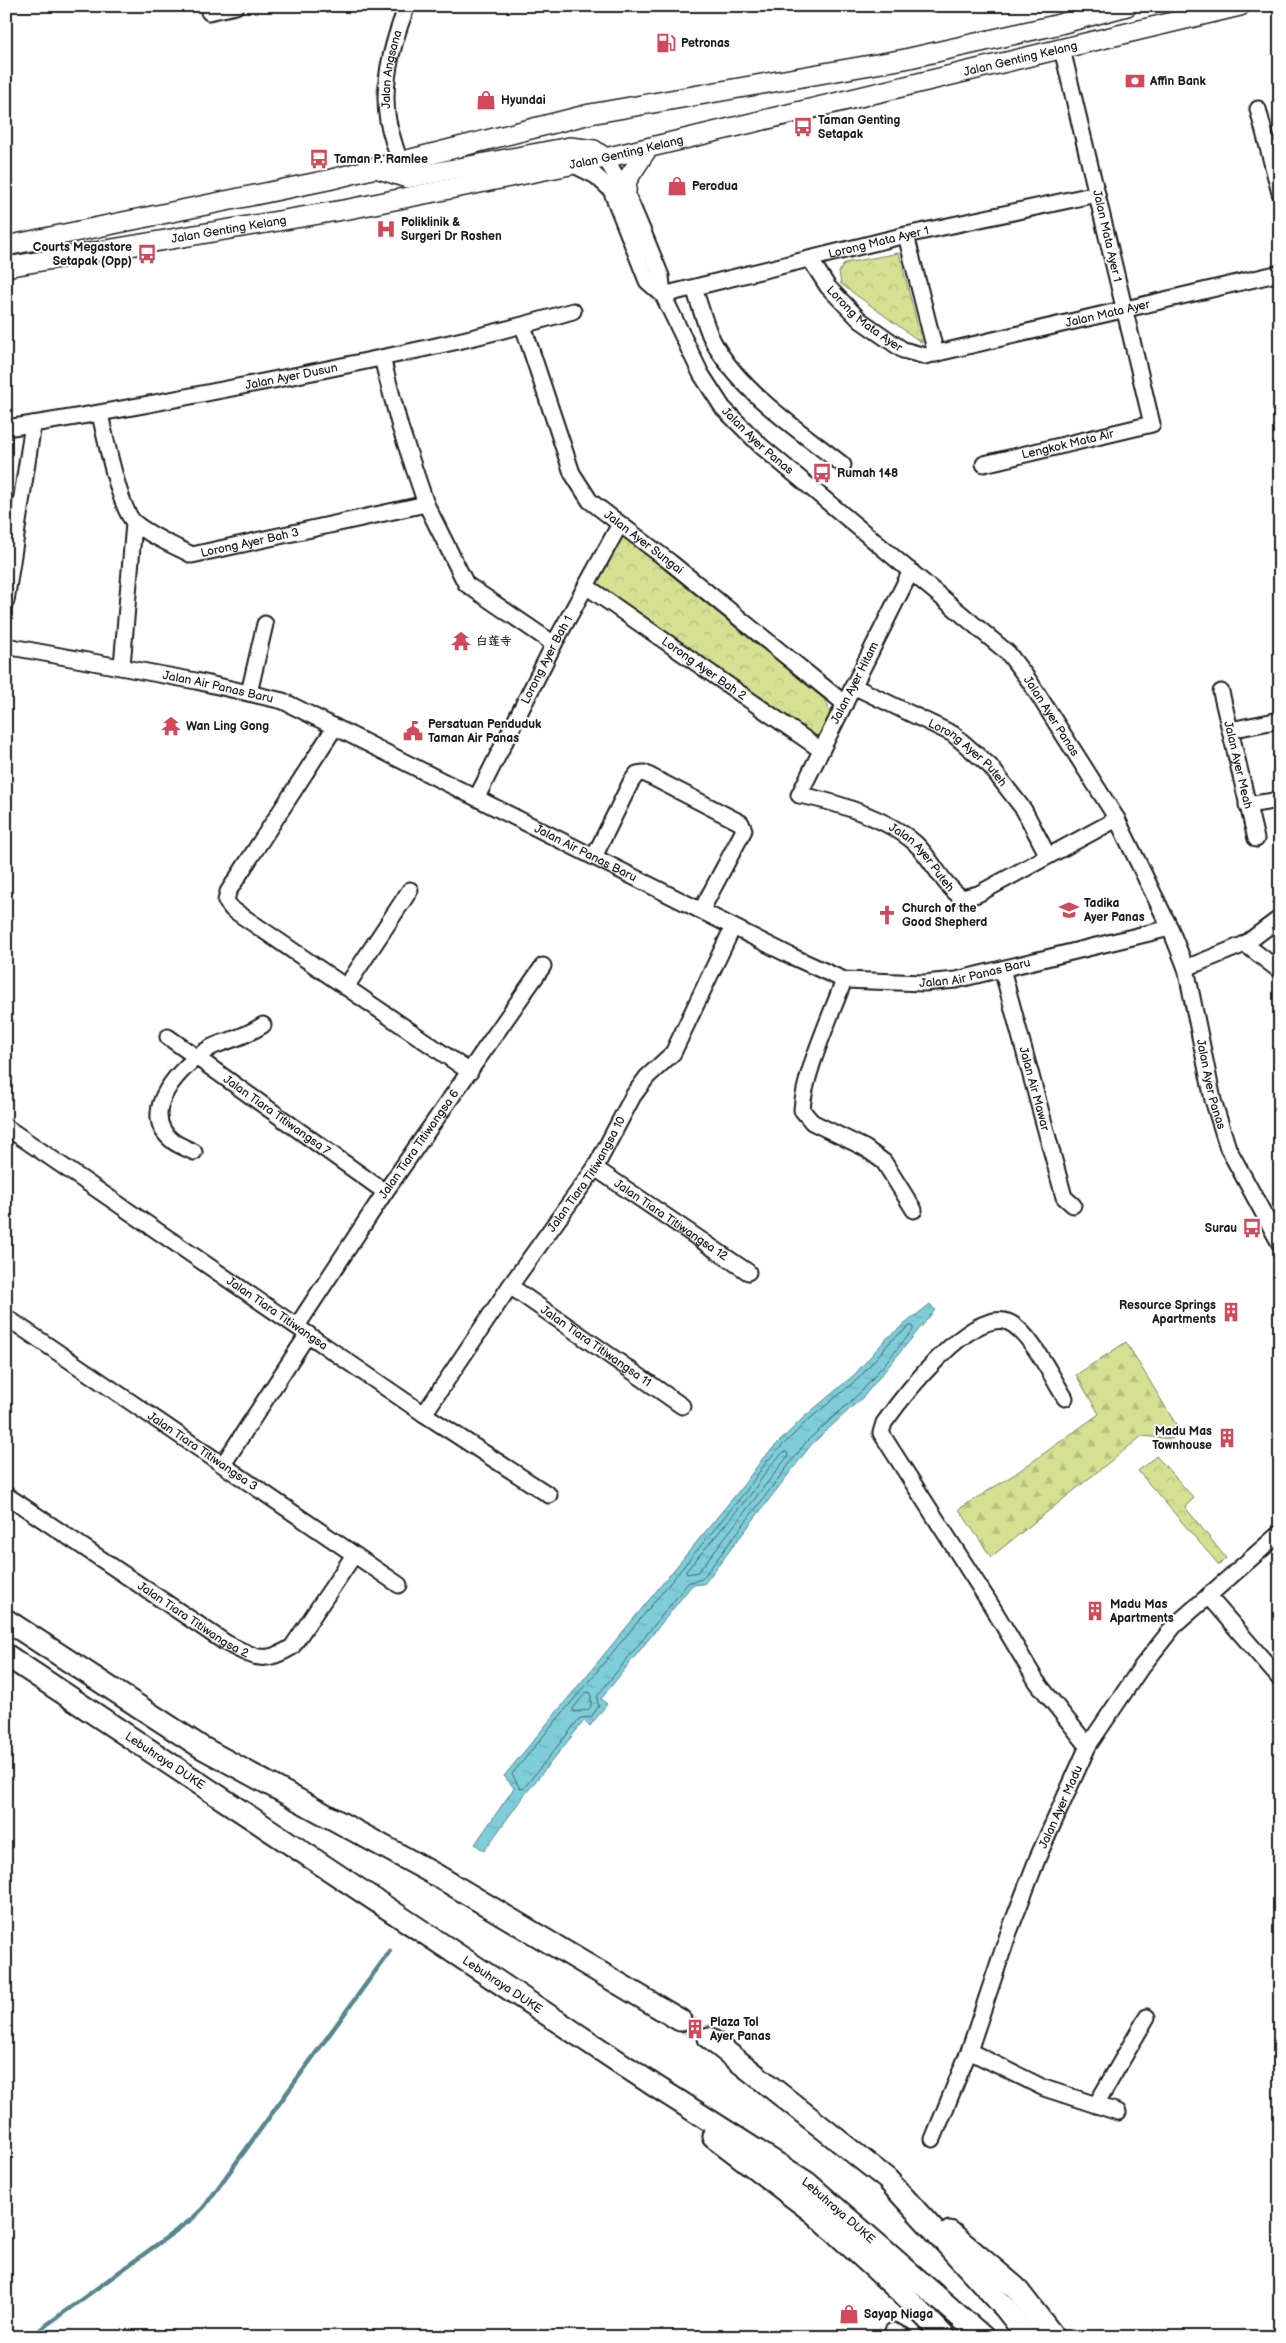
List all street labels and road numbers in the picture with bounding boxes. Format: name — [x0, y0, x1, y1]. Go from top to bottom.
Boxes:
street label: Jalan Angsana — [378, 28, 405, 109]
street label: Jalan Genting Kelang — [962, 38, 1079, 79]
street label: Jalan Genting Kelang — [568, 132, 685, 172]
street label: Jalan Mata Ayer 1 — [1089, 189, 1125, 283]
street label: Jalan Genting Kelang — [170, 212, 288, 246]
street label: Lorong Mata Ayer 1 — [827, 223, 930, 261]
street label: Lorong Mata Ayer — [823, 283, 906, 355]
street label: Jalan Mata Ayer — [1064, 296, 1152, 330]
street label: Jalan Ayer Dusun — [244, 360, 339, 393]
street label: Jalan Ayer Panas — [719, 404, 797, 478]
street label: Lengkok Mata Air — [1020, 426, 1116, 462]
street label: Jalan Ayer Sungai — [601, 507, 687, 577]
street label: Lorong Ayer Bah 3 — [199, 524, 300, 560]
street label: Lorong Ayer Bah 1 — [518, 613, 576, 706]
street label: Lorong Ayer Bah 2 — [659, 634, 749, 703]
street label: Jalan Ayer Hitam — [828, 639, 882, 727]
street label: Jalan Air Panas Baru — [162, 668, 275, 706]
street label: Jalan Ayer Panas — [1021, 673, 1083, 759]
street label: Lorong Ayer Puteh — [926, 716, 1011, 790]
street label: Jalan Ayer Meah — [1221, 720, 1256, 811]
street label: Jalan Ayer Puteh — [886, 819, 958, 895]
street label: Jalan Air Panas Baru — [532, 821, 639, 885]
street label: Jalan Air Panas Baru — [919, 955, 1032, 991]
street label: Jalan Ayer Panas — [1193, 1038, 1229, 1131]
street label: Jalan Air Mawar — [1016, 1045, 1053, 1133]
street label: Jalan Tiara Titiwangsa 7 — [221, 1072, 334, 1158]
street label: Jalan Tiara Titiwangsa 6 — [375, 1086, 462, 1201]
street label: Jalan Tiara Titiwangsa 10 — [544, 1114, 628, 1235]
street label: Jalan Tiara Titiwangsa 12 — [611, 1176, 731, 1264]
street label: Jalan Tiara Titiwangsa — [224, 1273, 331, 1353]
street label: Jalan Tiara Titiwangsa 11 — [538, 1302, 654, 1390]
street label: Jalan Tiara Titiwangsa 3 — [145, 1408, 261, 1494]
street label: Jalan Tiara Titiwangsa 2 — [135, 1578, 251, 1661]
street label: Lebuhraya DUKE — [122, 1729, 208, 1793]
street label: Jalan Ayer Madu — [1035, 1763, 1086, 1851]
street label: Lebuhraya DUKE — [460, 1953, 545, 2017]
street label: Lebuhraya DUKE — [799, 2174, 878, 2247]

